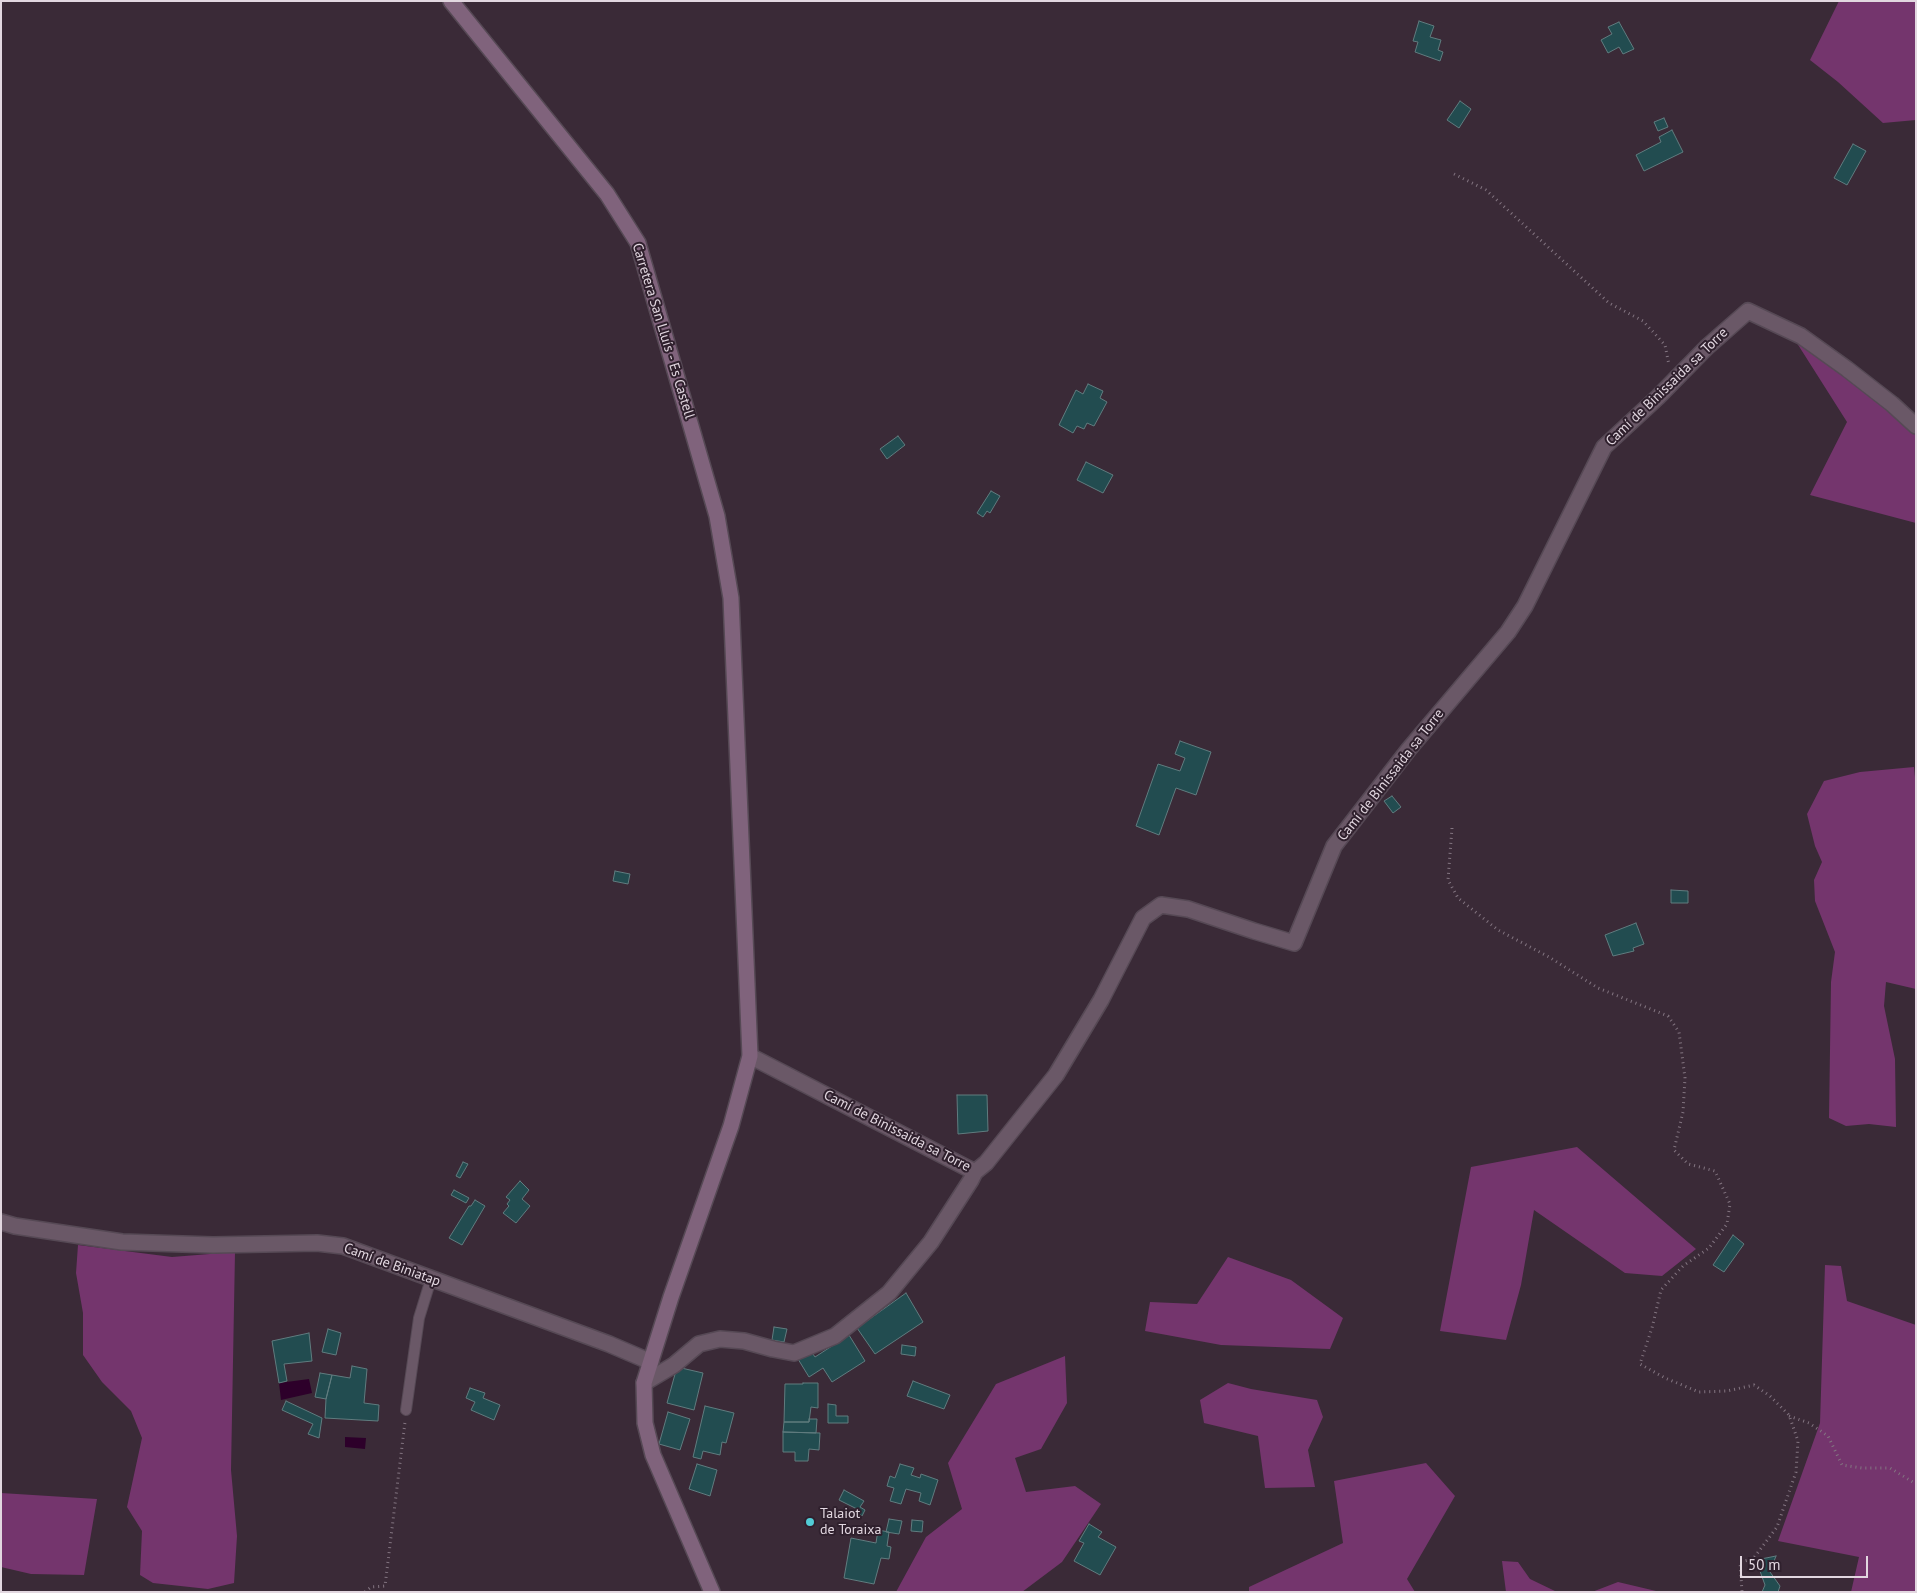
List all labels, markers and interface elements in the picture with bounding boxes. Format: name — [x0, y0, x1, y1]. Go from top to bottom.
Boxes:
street label: Carretera San Lluís - Es Castell — [628, 241, 698, 421]
street label: Camí de Binissaida sa Torre — [1603, 324, 1731, 450]
street label: Camí de Binissaida sa Torre — [1334, 706, 1448, 844]
street label: Camí de Binissaida sa Torre — [821, 1087, 973, 1175]
street label: Camí de Biniatap — [341, 1240, 443, 1290]
place label: Talaiot de Toraixa — [820, 1506, 881, 1538]
marker: Talaiot de Toraixa — [804, 1516, 816, 1528]
scale bar — [1742, 1546, 1870, 1578]
text: 50 m — [1748, 1555, 1781, 1574]

